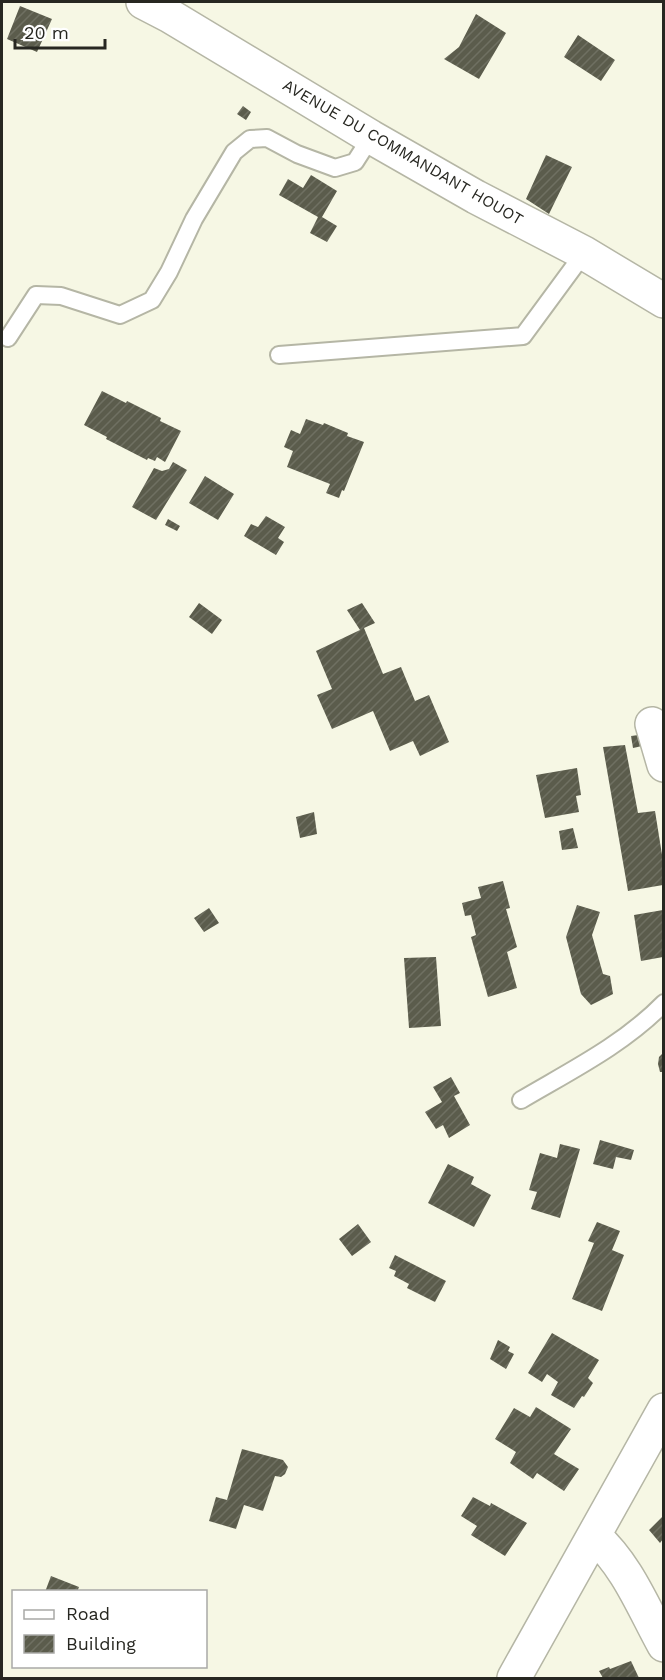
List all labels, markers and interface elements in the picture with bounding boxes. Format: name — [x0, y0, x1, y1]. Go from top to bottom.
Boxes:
scale bar — [15, 12, 105, 50]
text: 20 m — [24, 22, 69, 43]
street label: AVENUE DU COMMANDANT HOUOT — [279, 75, 527, 229]
legend — [12, 1590, 207, 1668]
text: Road — [66, 1603, 110, 1624]
text: Building — [66, 1633, 136, 1654]

